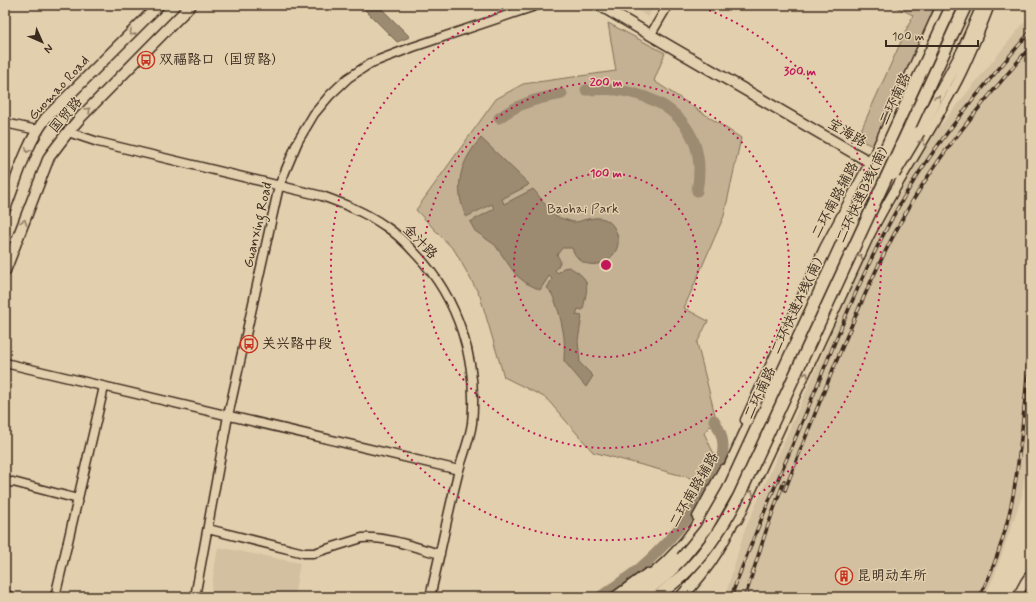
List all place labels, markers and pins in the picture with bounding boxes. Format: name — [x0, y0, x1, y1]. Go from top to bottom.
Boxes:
bus stop icon: 双福路口（国贸路） — [136, 50, 156, 70]
place label: 双福路口（国贸路） — [159, 51, 285, 69]
centre of rings — [599, 258, 613, 272]
bus stop icon: 关兴路中段 — [239, 334, 259, 354]
place label: 关兴路中段 — [262, 335, 332, 353]
building icon: 昆明动车所 — [834, 566, 854, 586]
place label: 昆明动车所 — [857, 567, 927, 585]

